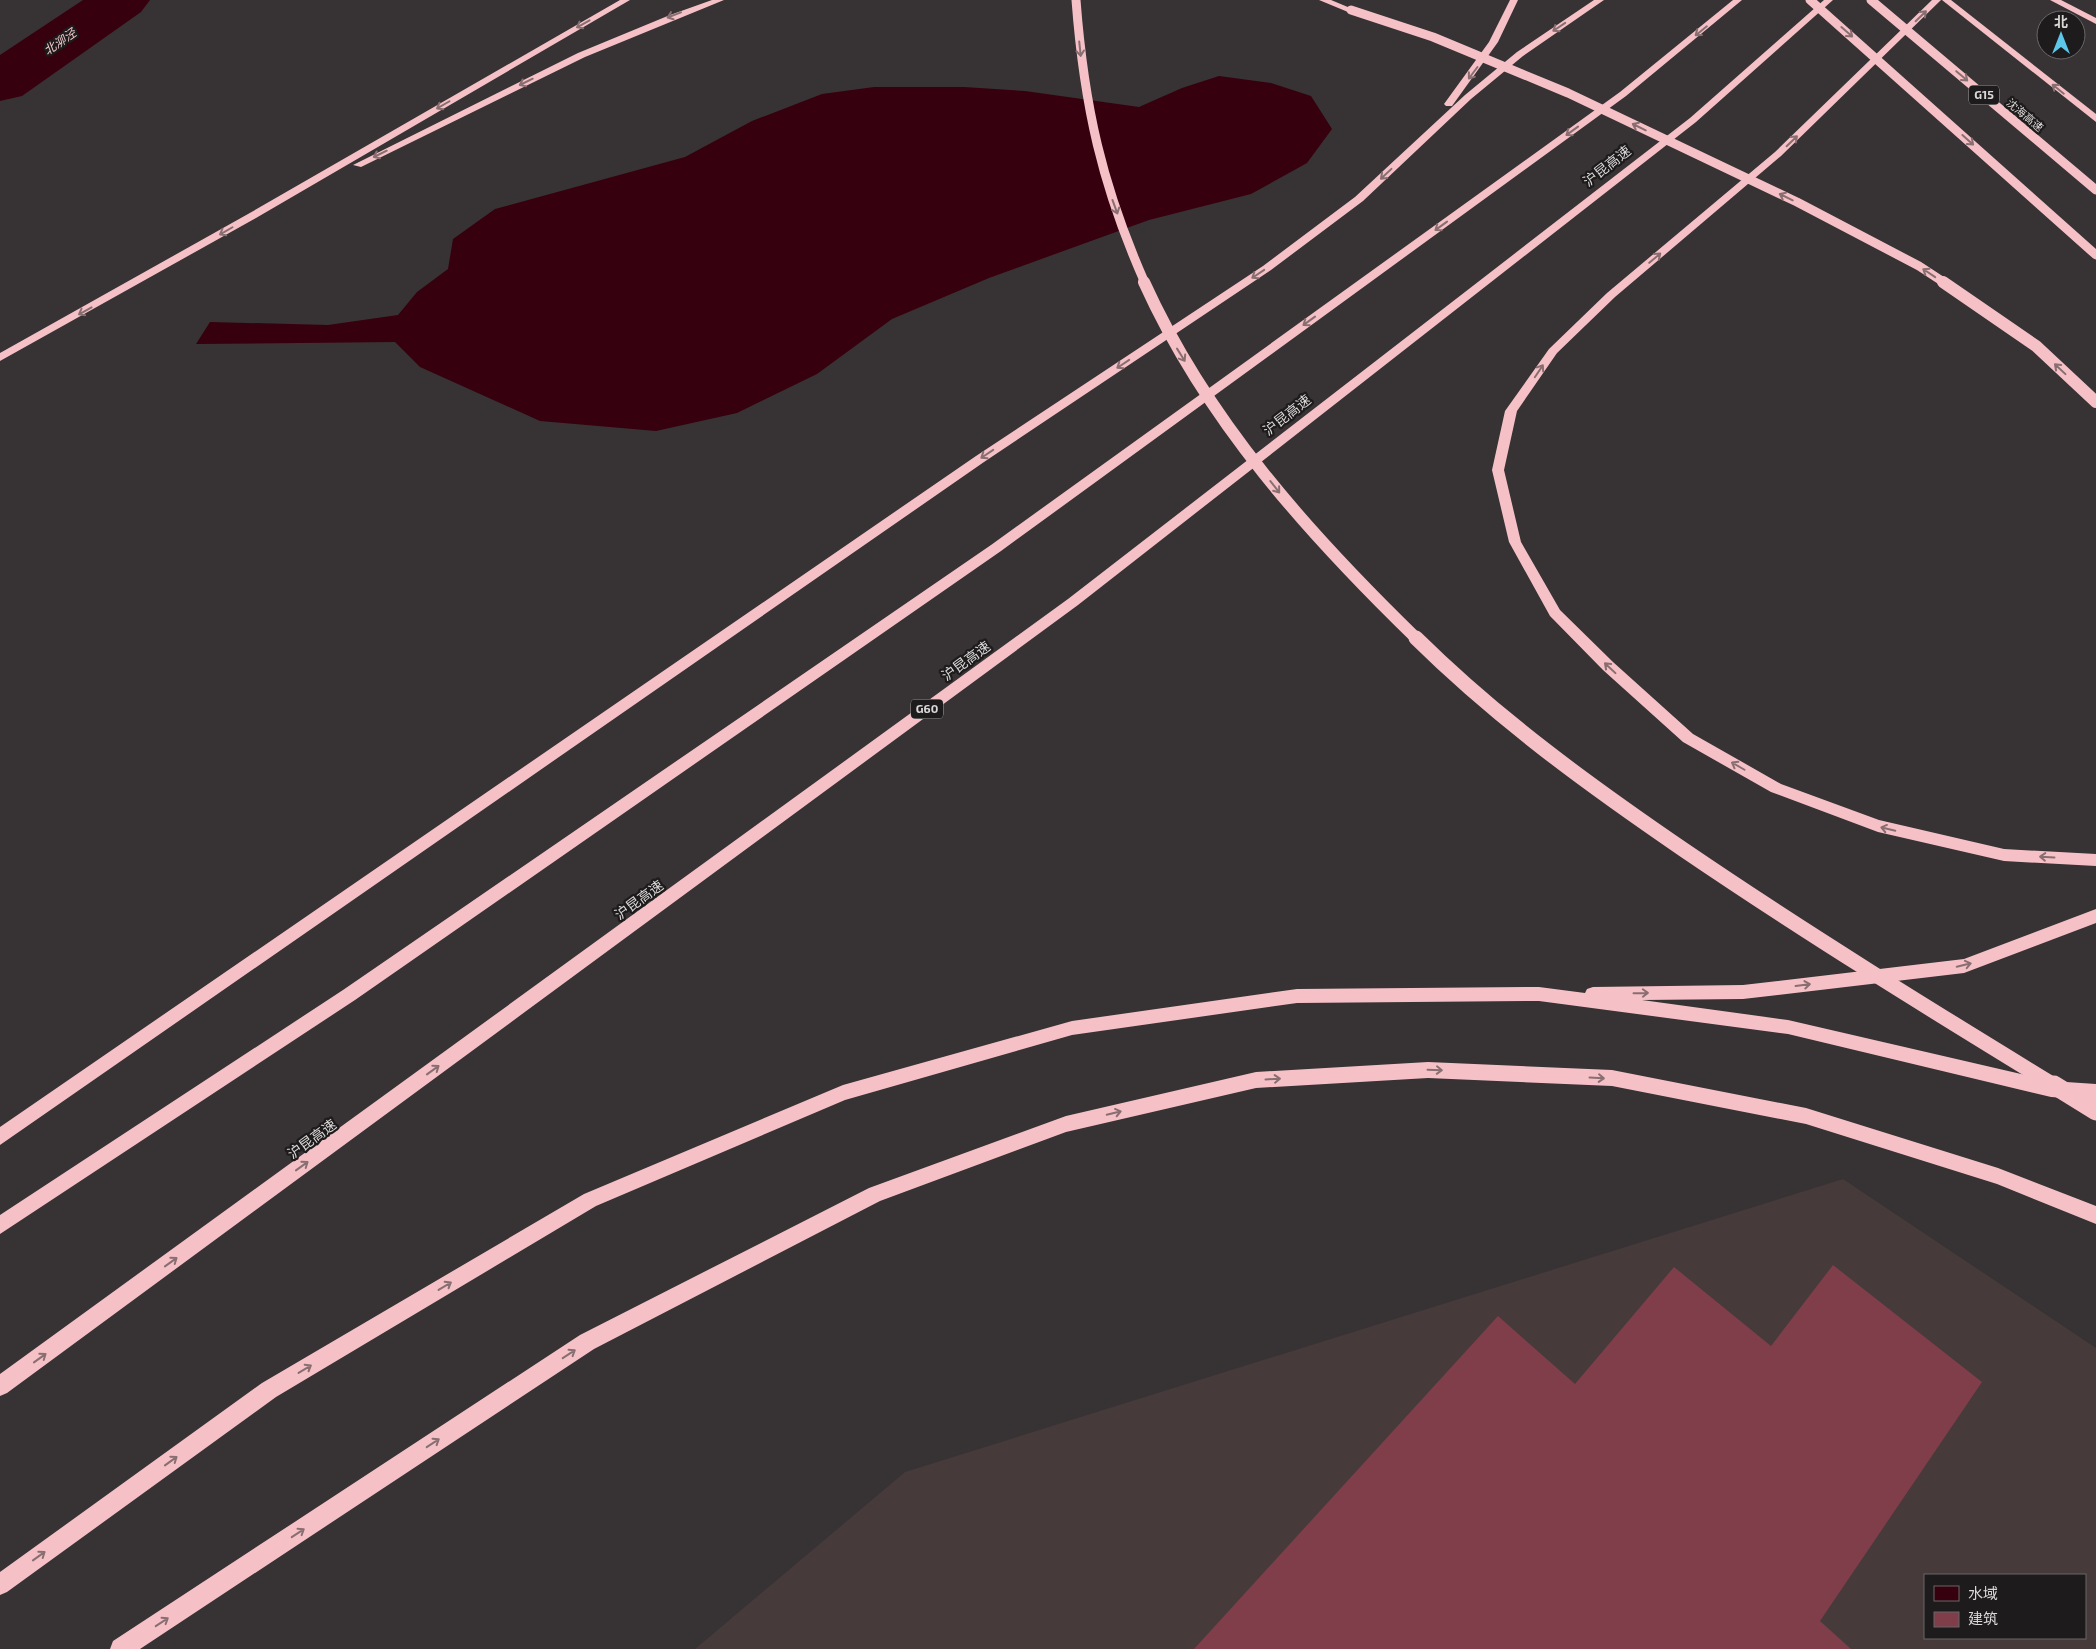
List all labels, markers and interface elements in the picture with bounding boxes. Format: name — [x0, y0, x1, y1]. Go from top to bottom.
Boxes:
one-way arrow — [1915, 10, 1927, 22]
north arrow — [2036, 10, 2086, 60]
one-way arrow — [667, 11, 682, 21]
text: 北 — [2054, 13, 2068, 30]
one-way arrow — [576, 19, 591, 29]
one-way arrow — [1552, 22, 1566, 32]
water label: 北泖泾 — [41, 25, 79, 57]
one-way arrow — [1694, 25, 1707, 36]
one-way arrow — [1841, 26, 1854, 37]
one-way arrow — [1075, 40, 1084, 56]
one-way arrow — [1468, 66, 1478, 80]
one-way arrow — [1956, 70, 1969, 82]
one-way arrow — [519, 78, 534, 88]
one-way arrow — [2052, 83, 2065, 94]
road number: G15 — [1969, 86, 1999, 104]
street label: 沈海高速 — [2004, 95, 2046, 134]
one-way arrow — [436, 101, 450, 111]
one-way arrow — [1632, 122, 1647, 131]
one-way arrow — [1566, 125, 1580, 136]
one-way arrow — [1962, 134, 1975, 146]
one-way arrow — [1785, 135, 1798, 147]
street label: 沪昆高速 — [1579, 142, 1634, 190]
one-way arrow — [373, 150, 388, 159]
one-way arrow — [1379, 168, 1392, 180]
one-way arrow — [1779, 192, 1794, 201]
one-way arrow — [1111, 198, 1120, 214]
one-way arrow — [1434, 221, 1448, 231]
one-way arrow — [219, 226, 234, 236]
one-way arrow — [1648, 252, 1661, 263]
one-way arrow — [1922, 268, 1936, 278]
one-way arrow — [1251, 269, 1265, 279]
one-way arrow — [78, 307, 93, 316]
one-way arrow — [1302, 316, 1316, 326]
one-way arrow — [1177, 347, 1187, 361]
one-way arrow — [1116, 359, 1130, 369]
one-way arrow — [2054, 363, 2067, 375]
one-way arrow — [1534, 364, 1544, 378]
street label: 沪昆高速 — [1259, 391, 1314, 439]
one-way arrow — [981, 449, 995, 459]
one-way arrow — [1270, 480, 1280, 494]
street label: 沪昆高速 — [938, 637, 993, 684]
one-way arrow — [1604, 662, 1617, 674]
road number: G60 — [911, 700, 943, 719]
one-way arrow — [1732, 761, 1746, 771]
one-way arrow — [1880, 824, 1896, 833]
one-way arrow — [2040, 853, 2056, 862]
street label: 沪昆高速 — [611, 876, 666, 923]
one-way arrow — [1955, 960, 1971, 969]
one-way arrow — [1794, 980, 1810, 990]
one-way arrow — [1632, 988, 1648, 998]
one-way arrow — [426, 1065, 440, 1075]
one-way arrow — [1427, 1066, 1443, 1075]
one-way arrow — [1589, 1073, 1605, 1082]
one-way arrow — [1264, 1075, 1280, 1084]
one-way arrow — [1105, 1108, 1121, 1117]
street label: 沪昆高速 — [284, 1115, 339, 1162]
one-way arrow — [295, 1161, 309, 1171]
one-way arrow — [164, 1257, 178, 1267]
one-way arrow — [437, 1280, 451, 1290]
one-way arrow — [561, 1348, 575, 1358]
one-way arrow — [33, 1353, 47, 1363]
one-way arrow — [297, 1363, 311, 1373]
one-way arrow — [426, 1438, 440, 1448]
one-way arrow — [164, 1456, 178, 1466]
one-way arrow — [290, 1527, 304, 1537]
one-way arrow — [32, 1551, 46, 1561]
legend — [1924, 1574, 2086, 1639]
text: 水域 — [1968, 1584, 1998, 1602]
text: 建筑 — [1968, 1609, 1998, 1627]
one-way arrow — [155, 1617, 169, 1627]

